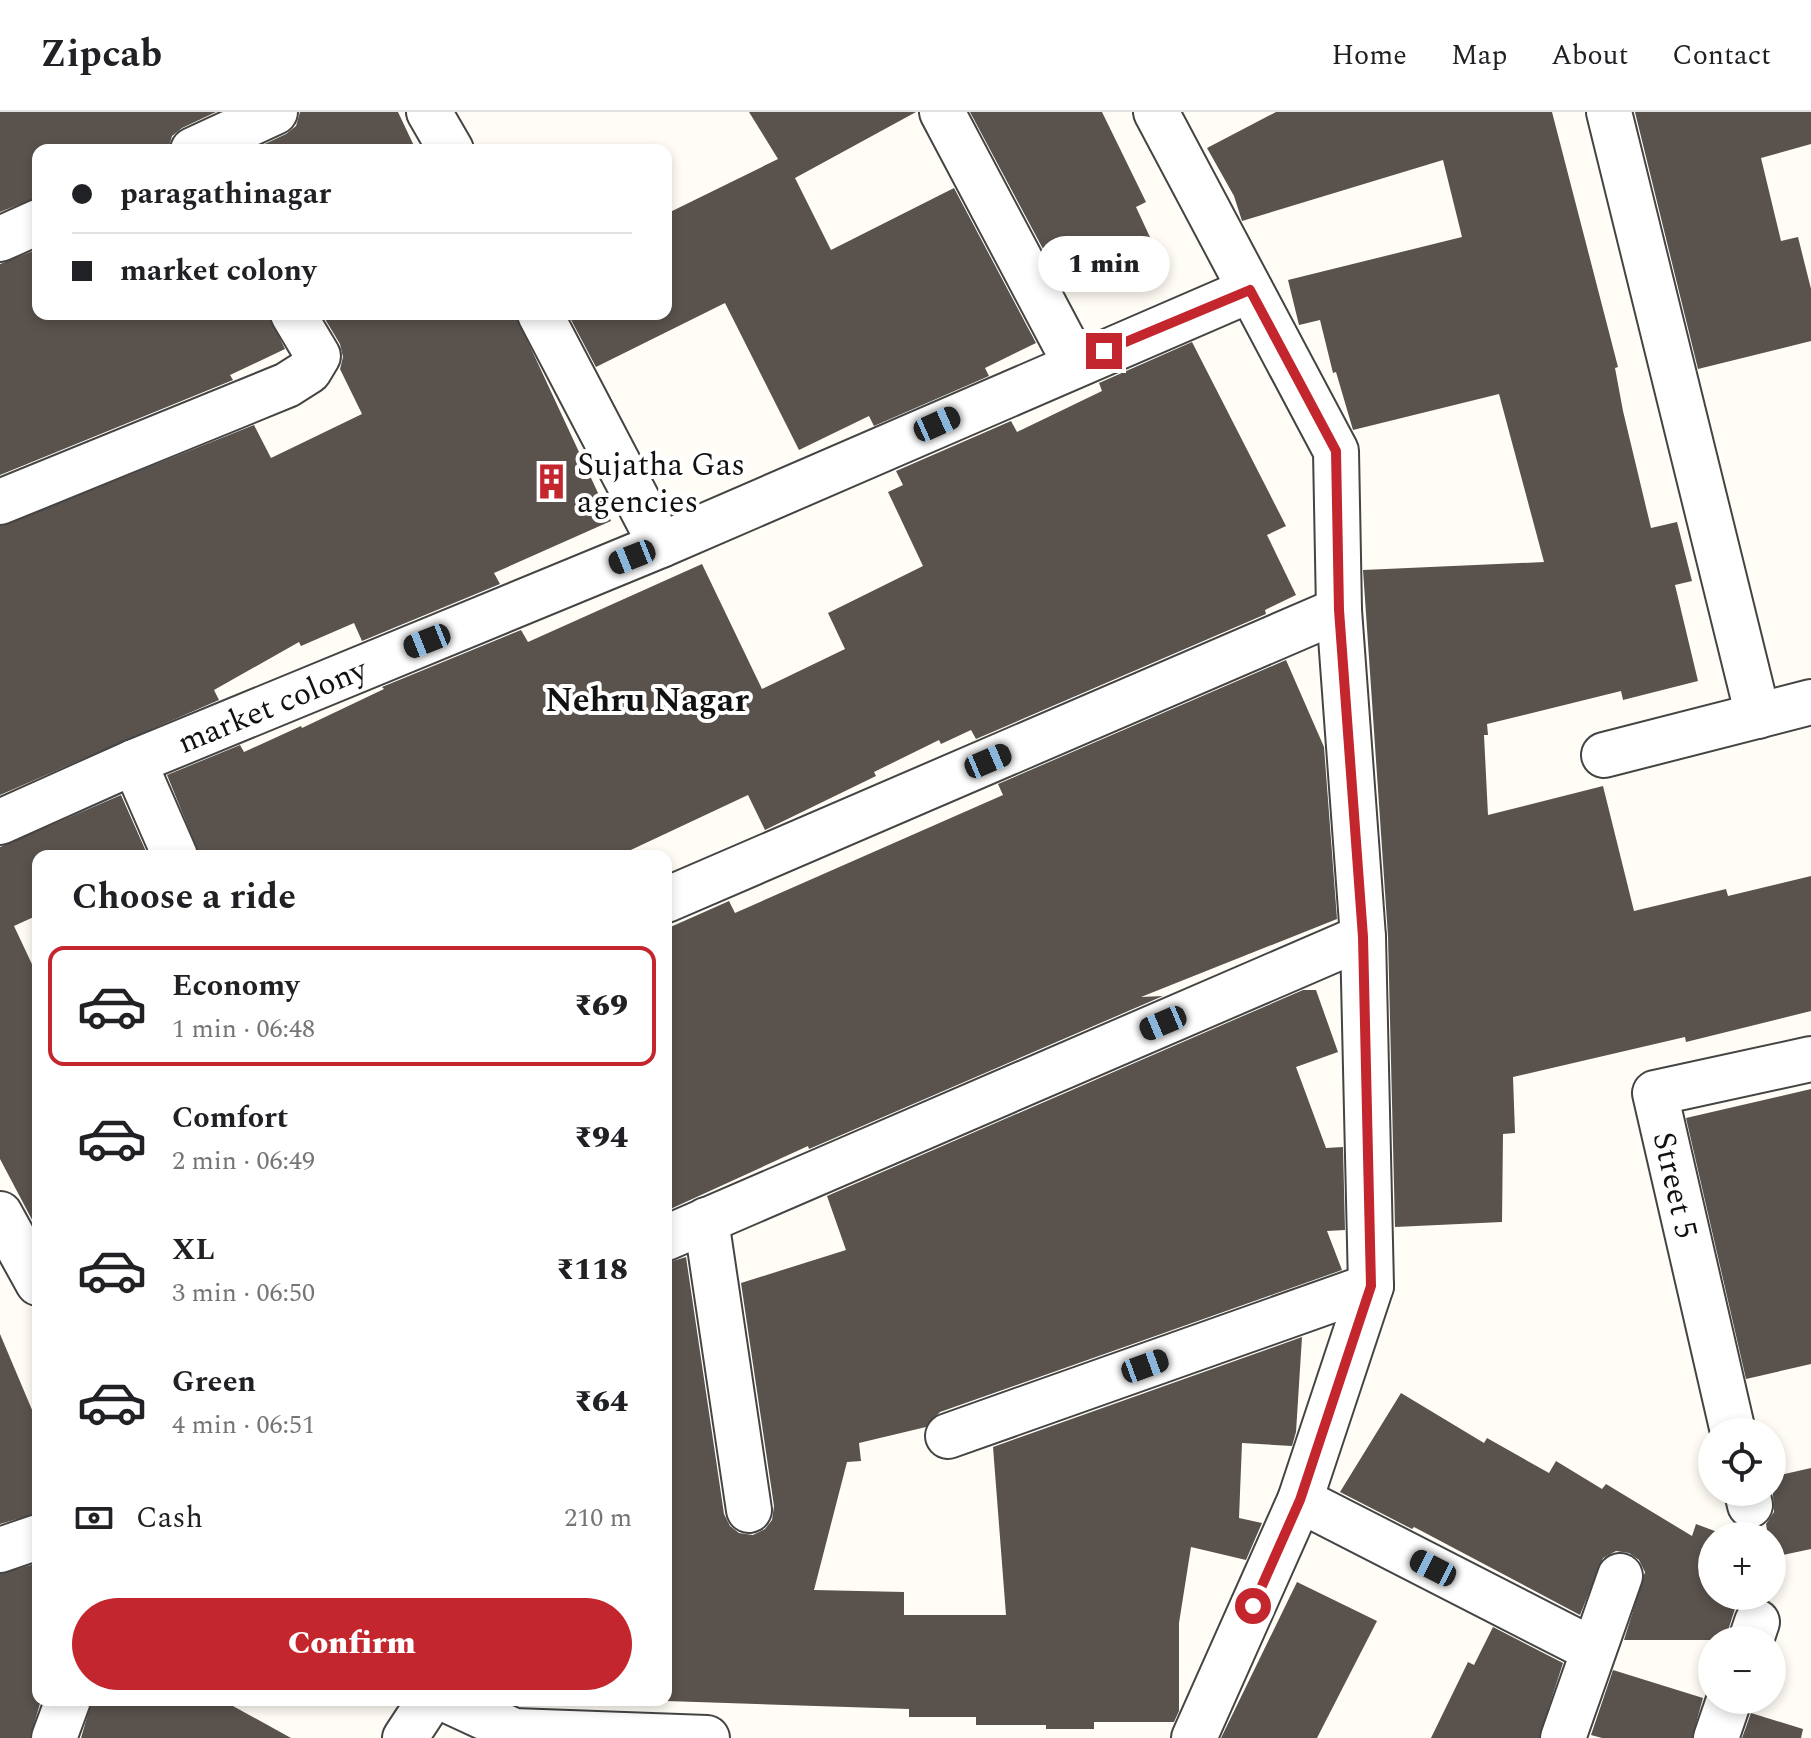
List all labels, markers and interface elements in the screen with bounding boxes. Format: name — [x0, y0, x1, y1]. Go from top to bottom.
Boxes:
text: Zipcab — [40, 26, 162, 84]
text: Home — [1331, 34, 1407, 77]
text: Map — [1451, 34, 1507, 77]
text: About — [1551, 34, 1628, 77]
text: Contact — [1672, 34, 1771, 77]
text: paragathinagar — [120, 171, 331, 217]
callout: 1 min — [1038, 235, 1170, 291]
text: 1 min — [1068, 244, 1140, 284]
text: market colony — [120, 248, 316, 294]
route end — [1086, 333, 1122, 369]
car — [910, 403, 964, 445]
place label: Sujatha Gas agencies — [577, 441, 745, 527]
building icon: Sujatha Gas agencies — [532, 463, 570, 501]
car — [605, 537, 659, 577]
car — [400, 621, 454, 661]
street label: market colony — [170, 645, 376, 767]
district label: Nehru Nagar — [545, 675, 749, 727]
car — [961, 741, 1015, 781]
text: Choose a ride — [72, 870, 296, 925]
text: Economy — [172, 963, 299, 1009]
icon: car — [76, 970, 148, 1042]
text: ₹69 — [574, 983, 628, 1029]
car — [1136, 1003, 1190, 1043]
text: 1 min · 06:48 — [172, 1009, 315, 1049]
text: Comfort — [172, 1095, 288, 1141]
icon: car — [76, 1102, 148, 1174]
text: ₹94 — [574, 1115, 628, 1161]
street label: Street 5 — [1639, 1127, 1711, 1243]
text: 2 min · 06:49 — [172, 1141, 315, 1181]
text: XL — [172, 1227, 215, 1273]
icon: car — [76, 1234, 148, 1306]
text: ₹118 — [556, 1247, 628, 1293]
text: 3 min · 06:50 — [172, 1273, 315, 1313]
car — [1118, 1347, 1172, 1385]
text: Green — [172, 1359, 256, 1405]
icon: car — [76, 1366, 148, 1438]
text: ₹64 — [574, 1379, 628, 1425]
text: 4 min · 06:51 — [172, 1405, 315, 1445]
map controls — [1698, 1418, 1786, 1714]
button: locate — [1698, 1418, 1786, 1506]
text: Cash — [136, 1495, 203, 1541]
icon: cash — [72, 1496, 116, 1540]
text: 210 m — [564, 1498, 632, 1538]
button: + — [1698, 1522, 1786, 1610]
car — [1406, 1546, 1460, 1590]
route start — [1235, 1588, 1271, 1624]
button: Confirm — [72, 1598, 632, 1690]
button: − — [1698, 1626, 1786, 1714]

